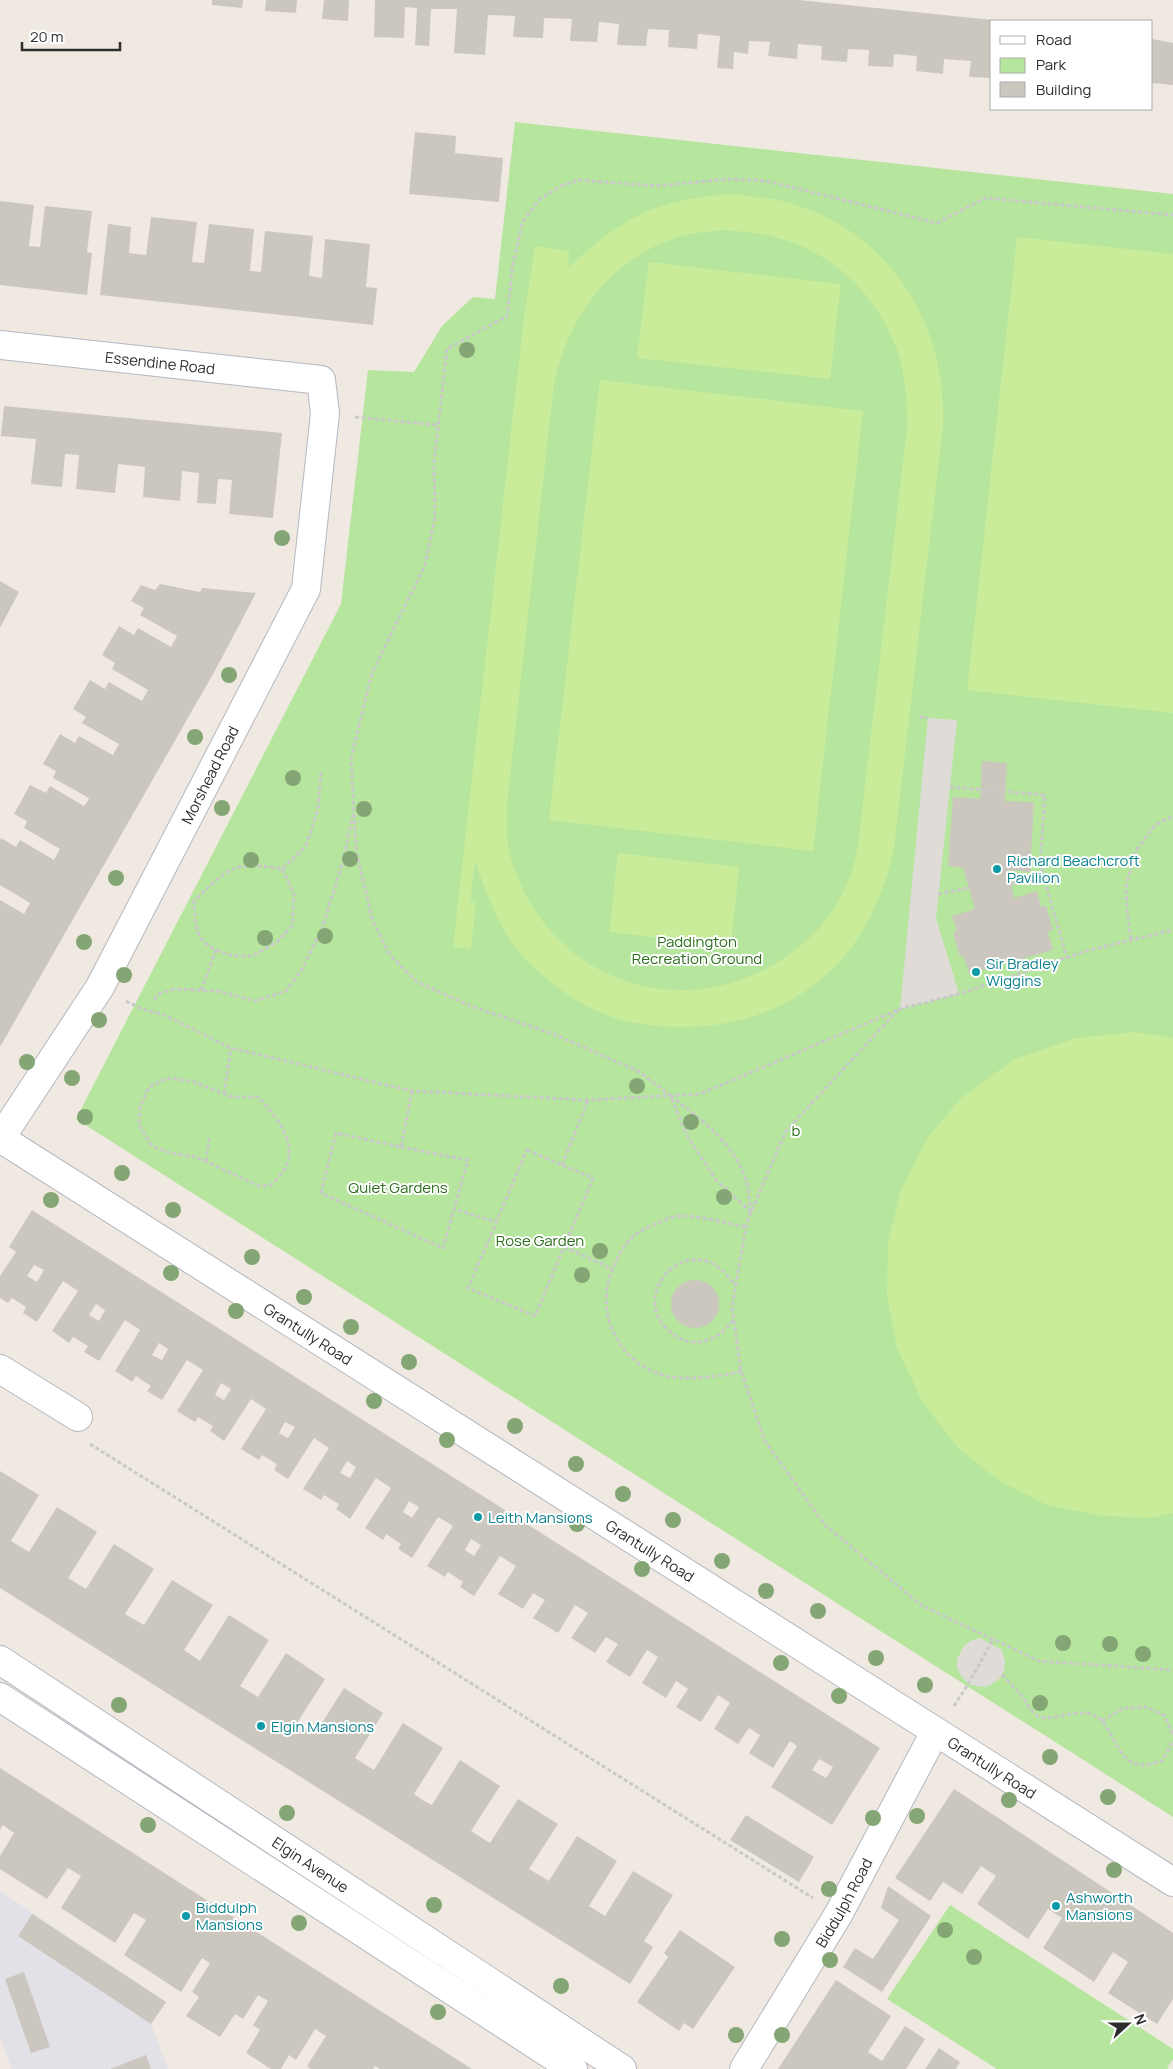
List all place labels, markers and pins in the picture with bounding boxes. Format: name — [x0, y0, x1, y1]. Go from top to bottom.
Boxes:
place label: Richard Beachcroft Pavilion — [1007, 850, 1140, 888]
marker: Richard Beachcroft Pavilion — [991, 863, 1003, 875]
place label: Sir Bradley Wiggins — [986, 953, 1059, 991]
marker: Sir Bradley Wiggins — [970, 966, 982, 978]
place label: Leith Mansions — [488, 1507, 593, 1528]
marker: Leith Mansions — [472, 1511, 484, 1523]
place label: Elgin Mansions — [271, 1716, 374, 1737]
marker: Elgin Mansions — [255, 1720, 267, 1732]
place label: Ashworth Mansions — [1066, 1887, 1133, 1925]
place label: Biddulph Mansions — [196, 1897, 263, 1935]
marker: Ashworth Mansions — [1050, 1900, 1062, 1912]
marker: Biddulph Mansions — [180, 1910, 192, 1922]

